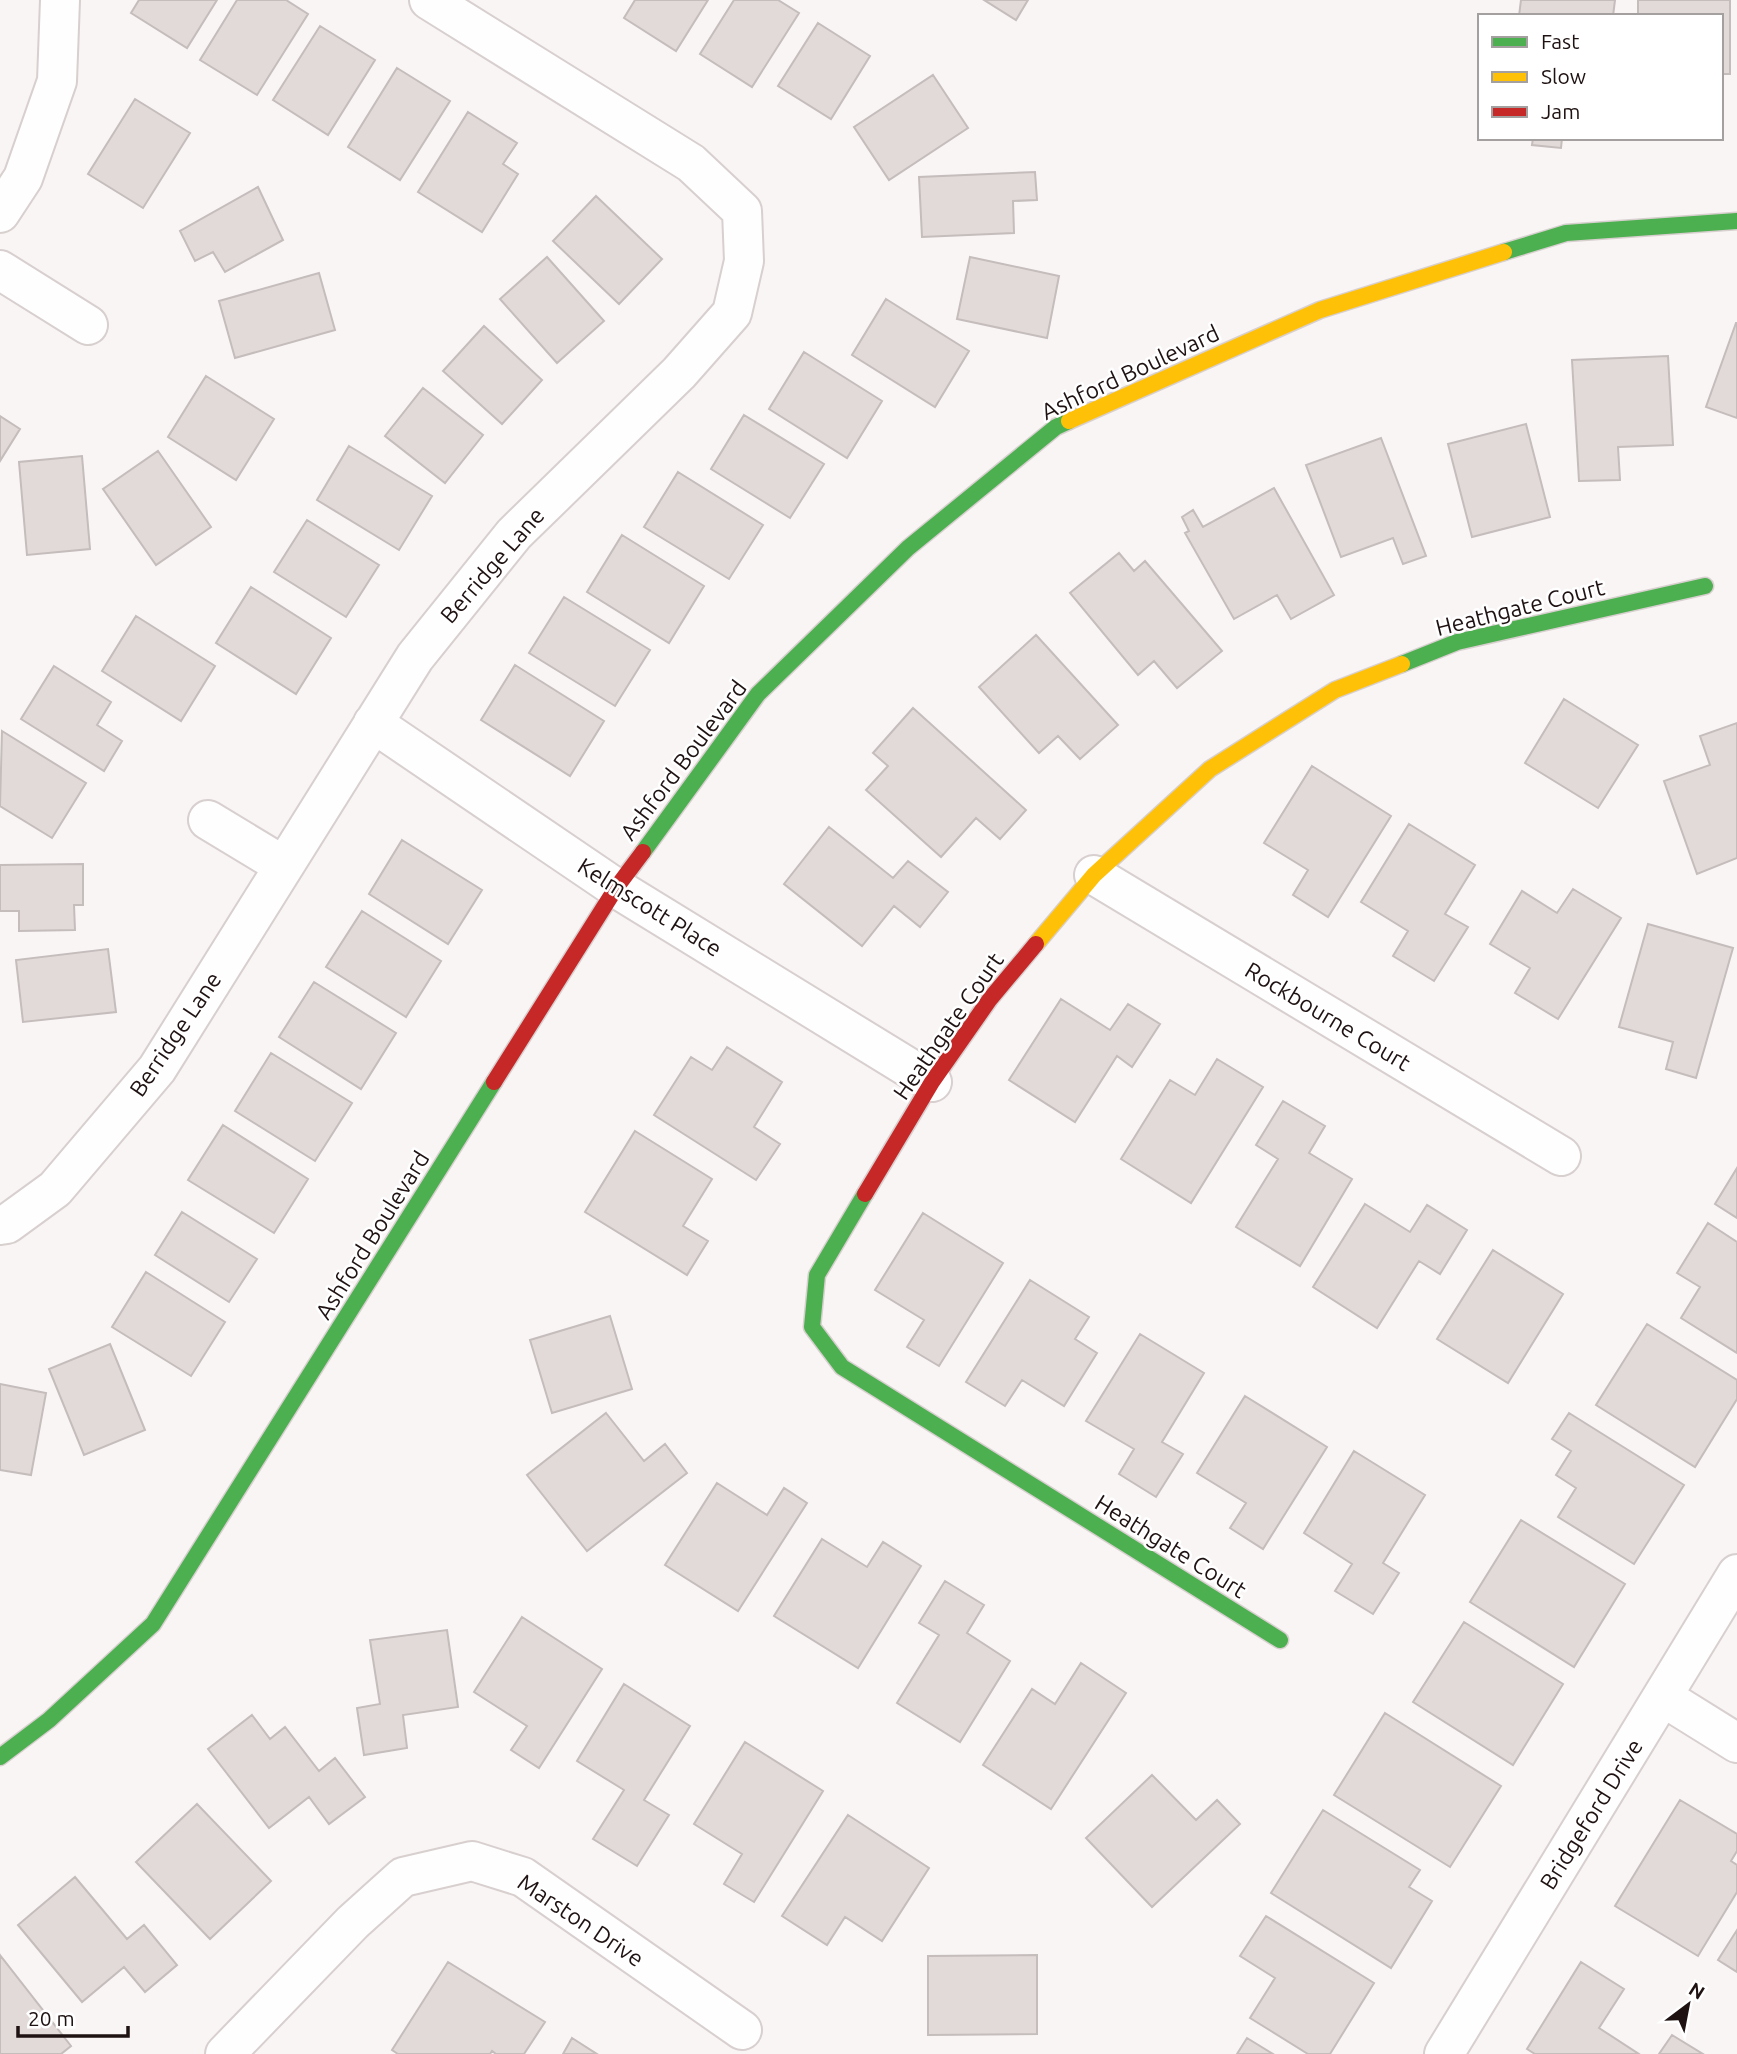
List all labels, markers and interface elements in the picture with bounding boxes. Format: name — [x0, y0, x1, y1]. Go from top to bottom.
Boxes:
legend — [1478, 14, 1723, 140]
text: Fast — [1541, 29, 1579, 53]
text: Slow — [1541, 64, 1586, 88]
text: Jam — [1541, 99, 1580, 123]
street label: Ashford Boulevard — [1037, 320, 1223, 424]
street label: Berridge Lane — [435, 502, 549, 628]
street label: Heathgate Court — [1433, 574, 1607, 640]
street label: Ashford Boulevard — [615, 675, 751, 845]
street label: Kelmscott Place — [574, 853, 726, 961]
street label: Heathgate Court — [888, 948, 1008, 1104]
street label: Rockbourne Court — [1241, 957, 1415, 1075]
street label: Berridge Lane — [124, 967, 226, 1101]
street label: Ashford Boulevard — [310, 1147, 434, 1323]
street label: Heathgate Court — [1091, 1490, 1251, 1602]
street label: Bridgeford Drive — [1535, 1734, 1647, 1894]
street label: Marston Drive — [514, 1869, 648, 1971]
north arrow — [1653, 1970, 1723, 2040]
text: N — [1685, 1977, 1709, 2004]
scale bar — [18, 1994, 128, 2038]
text: 20 m — [28, 2006, 75, 2030]

